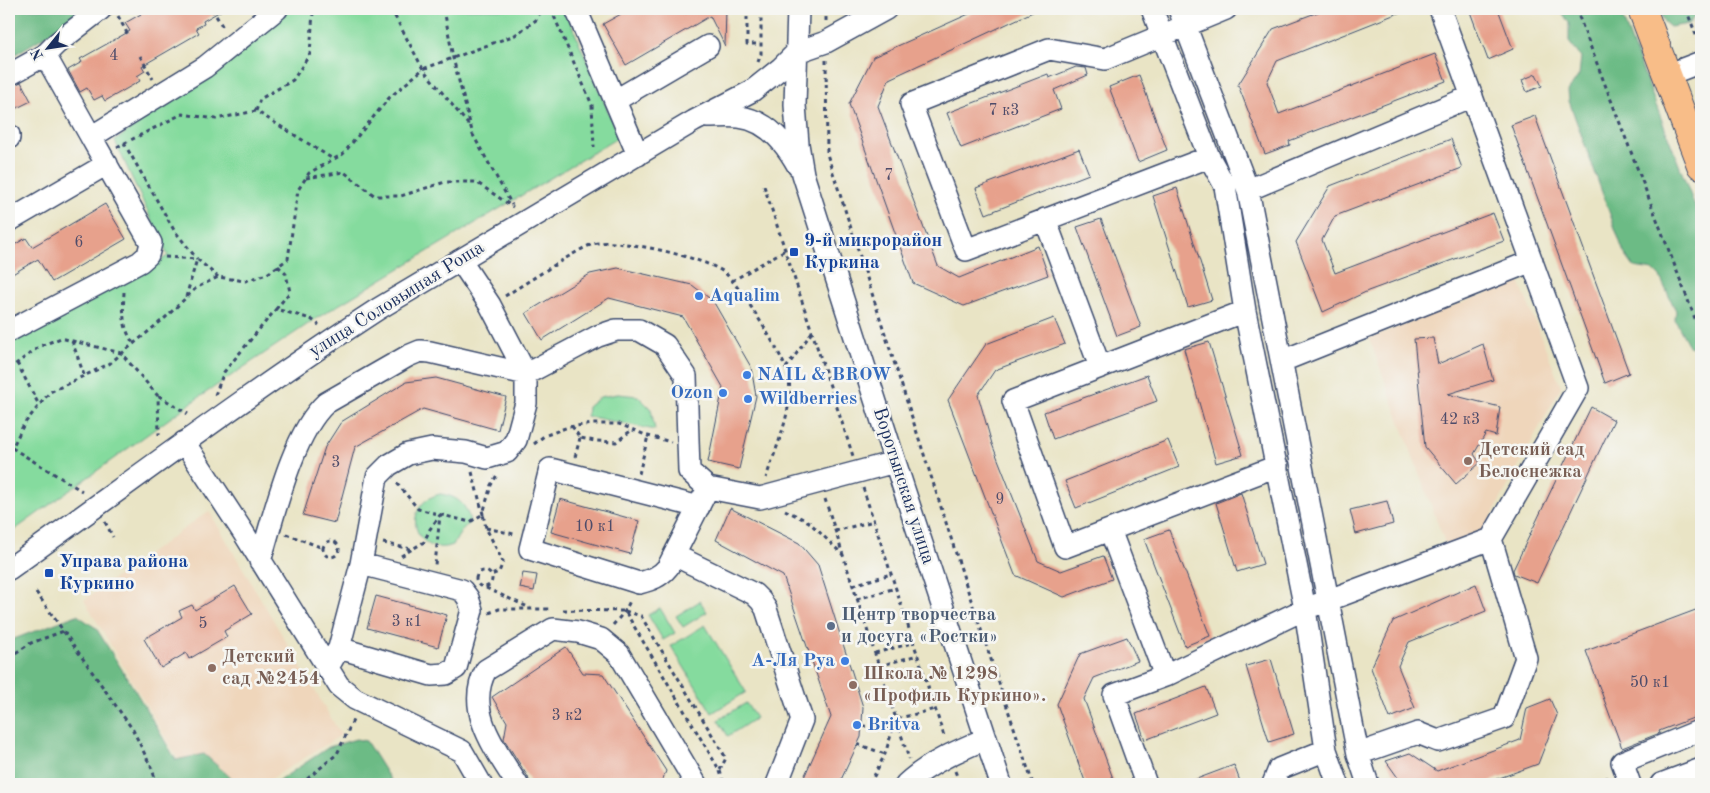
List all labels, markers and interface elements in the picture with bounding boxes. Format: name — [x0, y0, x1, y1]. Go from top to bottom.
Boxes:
north arrow — [22, 22, 72, 72]
text: N — [29, 46, 46, 62]
house number: 4 — [109, 48, 119, 64]
house number: 7 к3 — [988, 103, 1020, 119]
house number: 7 — [884, 168, 894, 184]
place label: 9-й микрорайон Куркина — [804, 232, 942, 273]
house number: 6 — [74, 235, 84, 251]
street label: улица Соловьиная Роща — [306, 238, 488, 362]
marker: 9-й микрорайон Куркина — [788, 246, 800, 258]
place label: Aqualim — [709, 287, 780, 306]
marker: Aqualim — [693, 290, 705, 302]
place label: NAIL & BROW — [757, 366, 892, 385]
marker: NAIL & BROW — [741, 369, 753, 381]
place label: Ozon — [671, 384, 713, 403]
marker: Ozon — [717, 387, 729, 399]
place label: Wildberries — [758, 390, 857, 409]
marker: Wildberries — [742, 393, 754, 405]
street label: Воротынская улица — [869, 405, 938, 567]
house number: 42 к3 — [1440, 412, 1480, 428]
place label: Детский сад Белоснежка — [1478, 441, 1585, 482]
house number: 3 — [331, 455, 341, 471]
marker: Детский сад Белоснежка — [1462, 455, 1474, 467]
house number: 9 — [995, 492, 1005, 508]
house number: 10 к1 — [575, 519, 615, 535]
place label: Управа района Куркино — [59, 553, 188, 594]
marker: Управа района Куркино — [43, 567, 55, 579]
place label: Центр творчества и досуга «Ростки» — [841, 606, 998, 647]
house number: 3 к1 — [391, 614, 423, 630]
house number: 5 — [198, 616, 208, 632]
marker: Центр творчества и досуга «Ростки» — [825, 620, 837, 632]
place label: Детский сад №2454 — [222, 648, 320, 689]
place label: А-Ля Руа — [751, 652, 835, 671]
marker: А-Ля Руа — [839, 655, 851, 667]
marker: Детский сад №2454 — [206, 662, 218, 674]
place label: Школа № 1298 «Профиль Куркино». — [863, 665, 1046, 706]
house number: 50 к1 — [1630, 675, 1670, 691]
marker: Школа № 1298 «Профиль Куркино». — [847, 679, 859, 691]
house number: 3 к2 — [551, 708, 583, 724]
place label: Britva — [867, 716, 921, 735]
marker: Britva — [851, 719, 863, 731]

